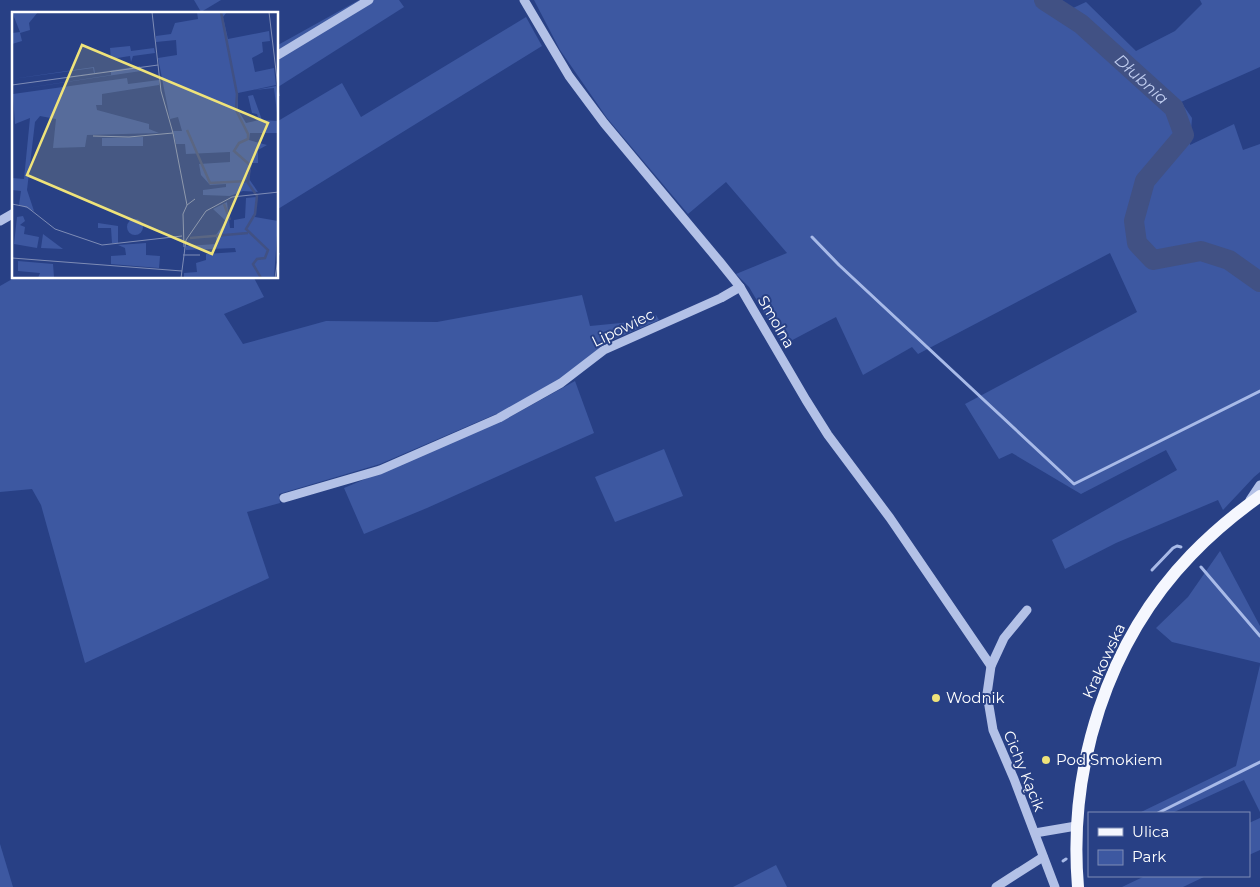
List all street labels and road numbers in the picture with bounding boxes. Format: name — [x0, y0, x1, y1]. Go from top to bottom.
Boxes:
street label: Smolna — [754, 292, 799, 351]
street label: Lipowiec — [589, 304, 657, 351]
street label: Krakowska — [1078, 620, 1129, 701]
street label: Cichy Kącik — [1000, 728, 1049, 814]

